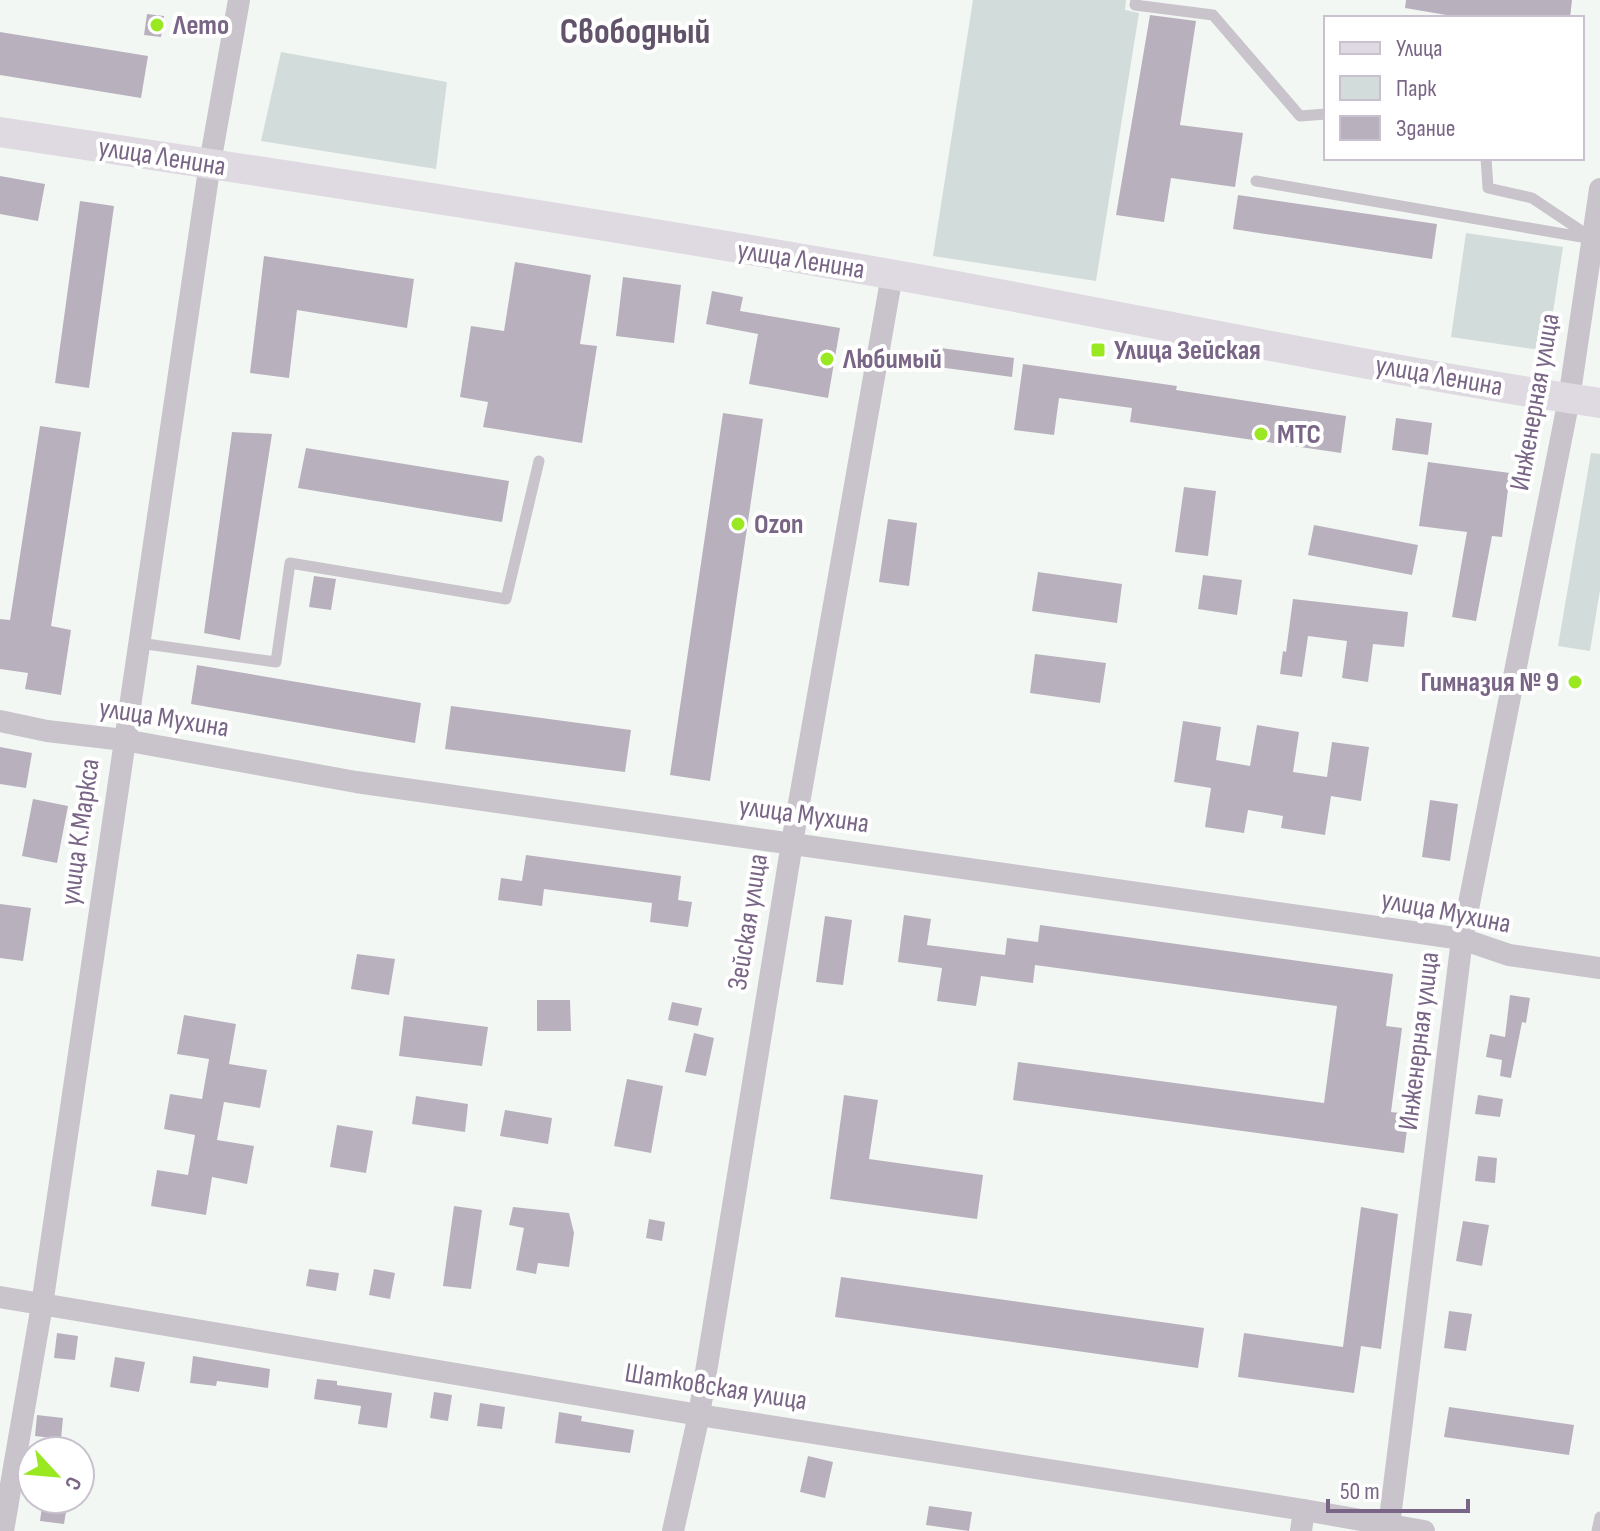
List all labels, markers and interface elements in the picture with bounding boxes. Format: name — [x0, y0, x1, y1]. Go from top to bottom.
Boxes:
place label: Лето — [172, 9, 229, 42]
district label: Свободный — [560, 11, 710, 54]
marker: Лето — [148, 16, 166, 34]
legend — [1324, 16, 1584, 160]
text: Улица — [1396, 34, 1442, 63]
text: Парк — [1396, 74, 1437, 103]
text: Здание — [1396, 114, 1455, 143]
street label: улица Ленина — [96, 131, 228, 183]
street label: улица Ленина — [735, 234, 867, 286]
street label: Инженерная улица — [1503, 311, 1567, 493]
place label: Улица Зейская — [1114, 334, 1261, 367]
marker: Улица Зейская — [1089, 341, 1107, 359]
place label: Любимый — [842, 343, 942, 376]
street label: улица Ленина — [1373, 349, 1505, 403]
marker: Любимый — [818, 350, 836, 368]
place label: МТС — [1277, 418, 1321, 451]
marker: МТС — [1252, 425, 1270, 443]
place label: Ozon — [754, 508, 804, 541]
marker: Ozon — [729, 515, 747, 533]
place label: Гимназия № 9 — [1421, 666, 1559, 699]
marker: Гимназия № 9 — [1566, 673, 1584, 691]
street label: улица Мухина — [97, 691, 231, 745]
street label: улица К.Маркса — [53, 757, 107, 907]
street label: улица Мухина — [737, 790, 871, 840]
street label: Зейская улица — [721, 851, 775, 993]
street label: улица Мухина — [1378, 883, 1514, 941]
street label: Инженерная улица — [1392, 950, 1446, 1132]
street label: Шатковская улица — [623, 1356, 809, 1418]
north arrow — [16, 1435, 96, 1515]
scale bar — [1328, 1463, 1468, 1513]
text: С — [58, 1472, 87, 1494]
text: 50 m — [1340, 1477, 1380, 1506]

